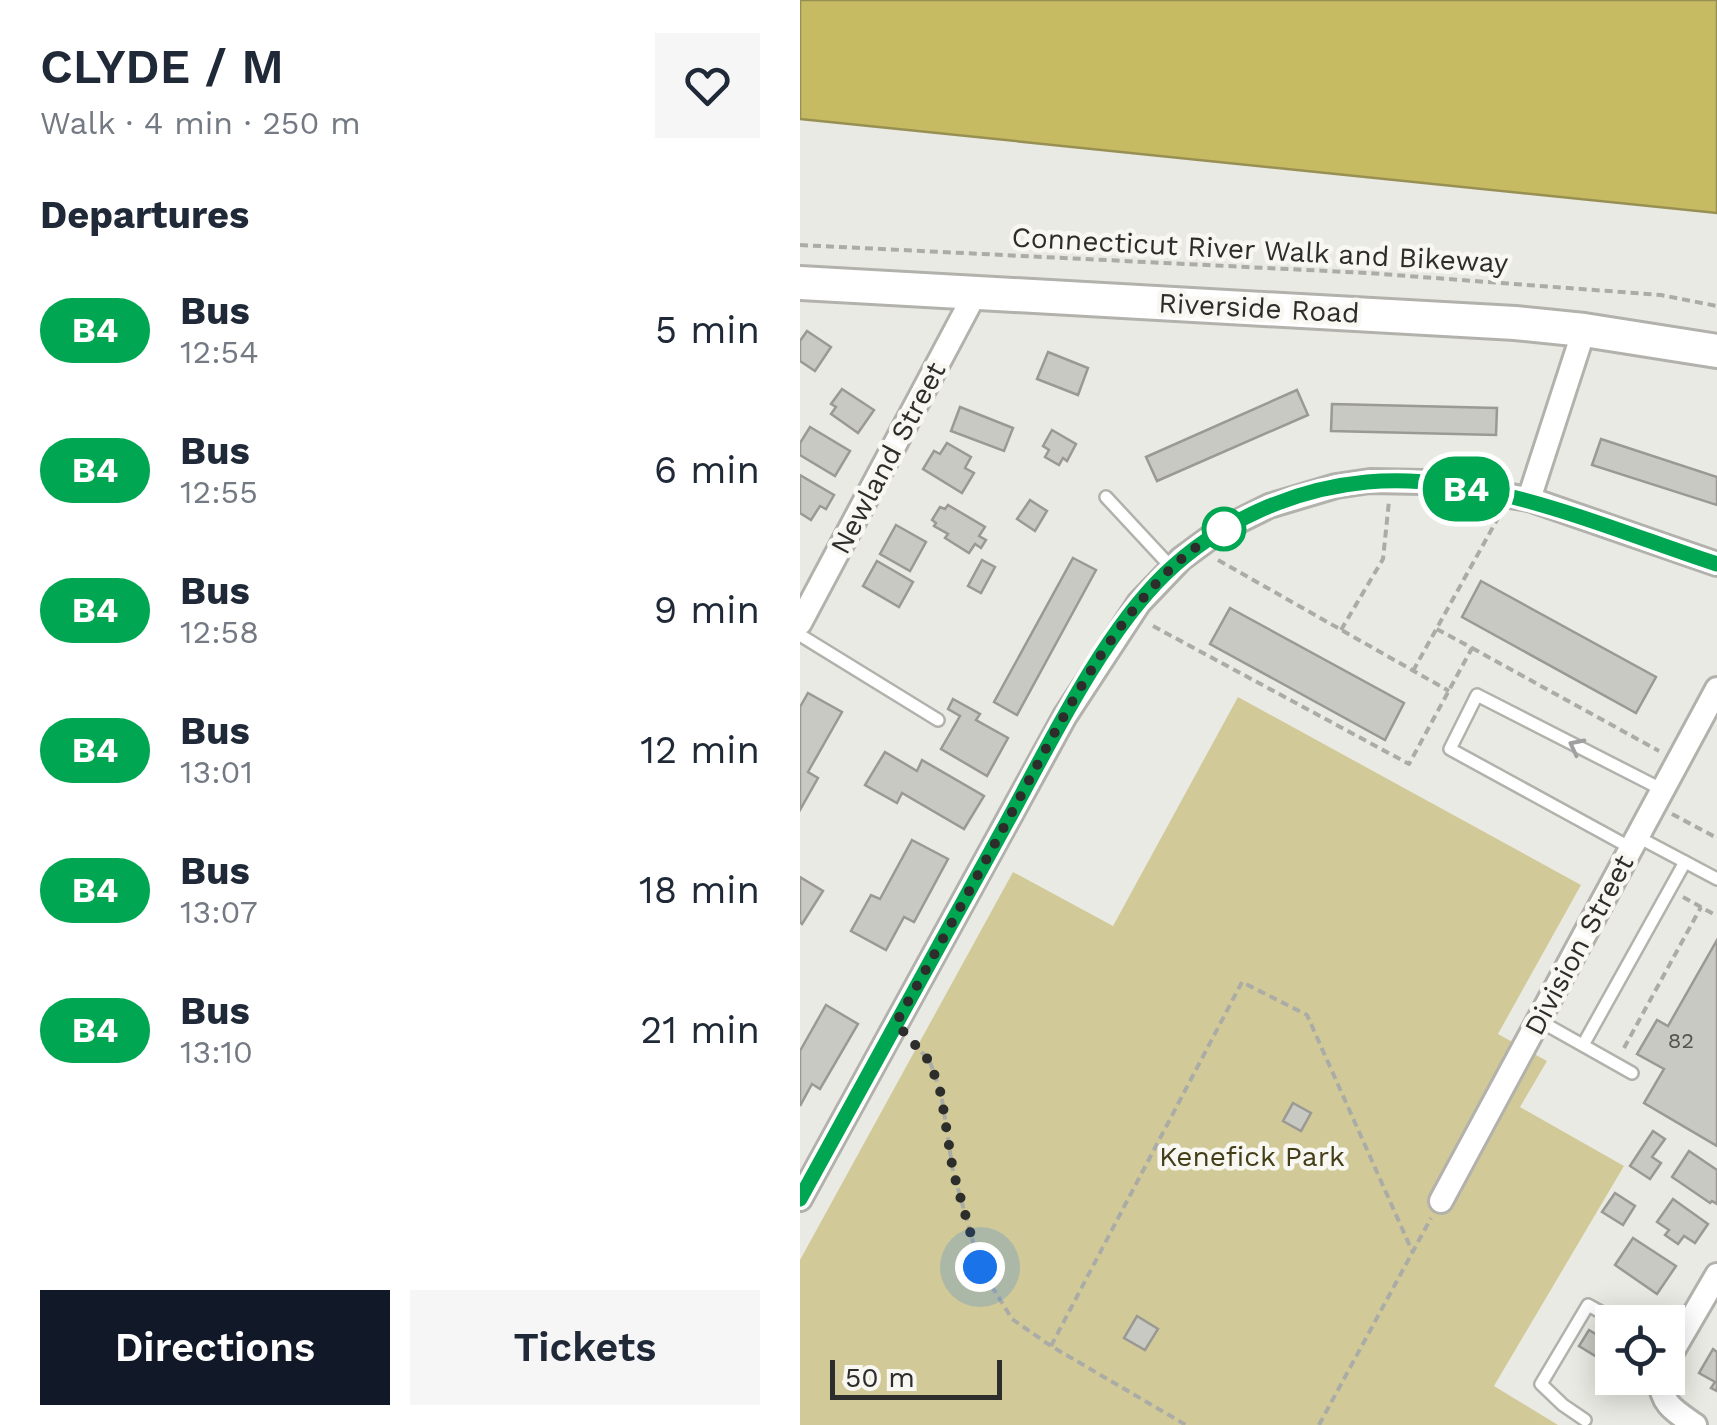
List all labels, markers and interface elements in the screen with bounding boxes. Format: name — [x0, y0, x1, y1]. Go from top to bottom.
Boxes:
button: heart — [655, 33, 760, 138]
text: CLYDE / M — [40, 38, 284, 95]
text: Walk · 4 min · 250 m — [40, 104, 361, 142]
text: Departures — [40, 193, 249, 237]
street label: Connecticut River Walk and Bikeway — [1011, 221, 1510, 280]
street label: Riverside Road — [1158, 286, 1360, 330]
text: Bus — [180, 289, 250, 333]
text: 5 min — [655, 308, 760, 352]
text: B4 — [72, 309, 118, 351]
text: 12:54 — [180, 333, 259, 371]
street label: Newland Street — [824, 356, 953, 560]
text: Bus — [180, 429, 250, 473]
text: 6 min — [654, 448, 760, 492]
text: B4 — [72, 449, 118, 491]
line badge: B4 — [1421, 456, 1511, 522]
text: B4 — [1443, 468, 1489, 510]
text: 12:55 — [180, 473, 258, 511]
unlabelled marker — [1203, 508, 1245, 550]
text: Bus — [180, 569, 250, 613]
text: 9 min — [654, 588, 760, 632]
text: B4 — [72, 589, 118, 631]
text: 12:58 — [180, 613, 259, 651]
text: Bus — [180, 709, 250, 753]
text: 12 min — [640, 728, 760, 772]
text: B4 — [72, 729, 118, 771]
one-way arrow — [1568, 739, 1586, 758]
text: 13:01 — [180, 753, 253, 791]
text: Bus — [180, 849, 250, 893]
street label: Division Street — [1518, 849, 1641, 1041]
text: 18 min — [639, 868, 760, 912]
text: B4 — [72, 869, 118, 911]
text: 13:07 — [180, 893, 258, 931]
text: Bus — [180, 989, 250, 1033]
text: 21 min — [640, 1008, 760, 1052]
text: B4 — [72, 1009, 118, 1051]
house number: 82 — [1668, 1028, 1694, 1053]
text: 13:10 — [180, 1033, 253, 1071]
park label: Kenefick Park — [1159, 1140, 1345, 1173]
your location — [955, 1242, 1005, 1292]
button: Directions — [40, 1290, 390, 1405]
button: Tickets — [410, 1290, 760, 1405]
map controls — [1595, 1305, 1685, 1395]
button: locate — [1595, 1305, 1685, 1395]
scale bar — [830, 1355, 1002, 1400]
text: 50 m — [845, 1361, 915, 1394]

